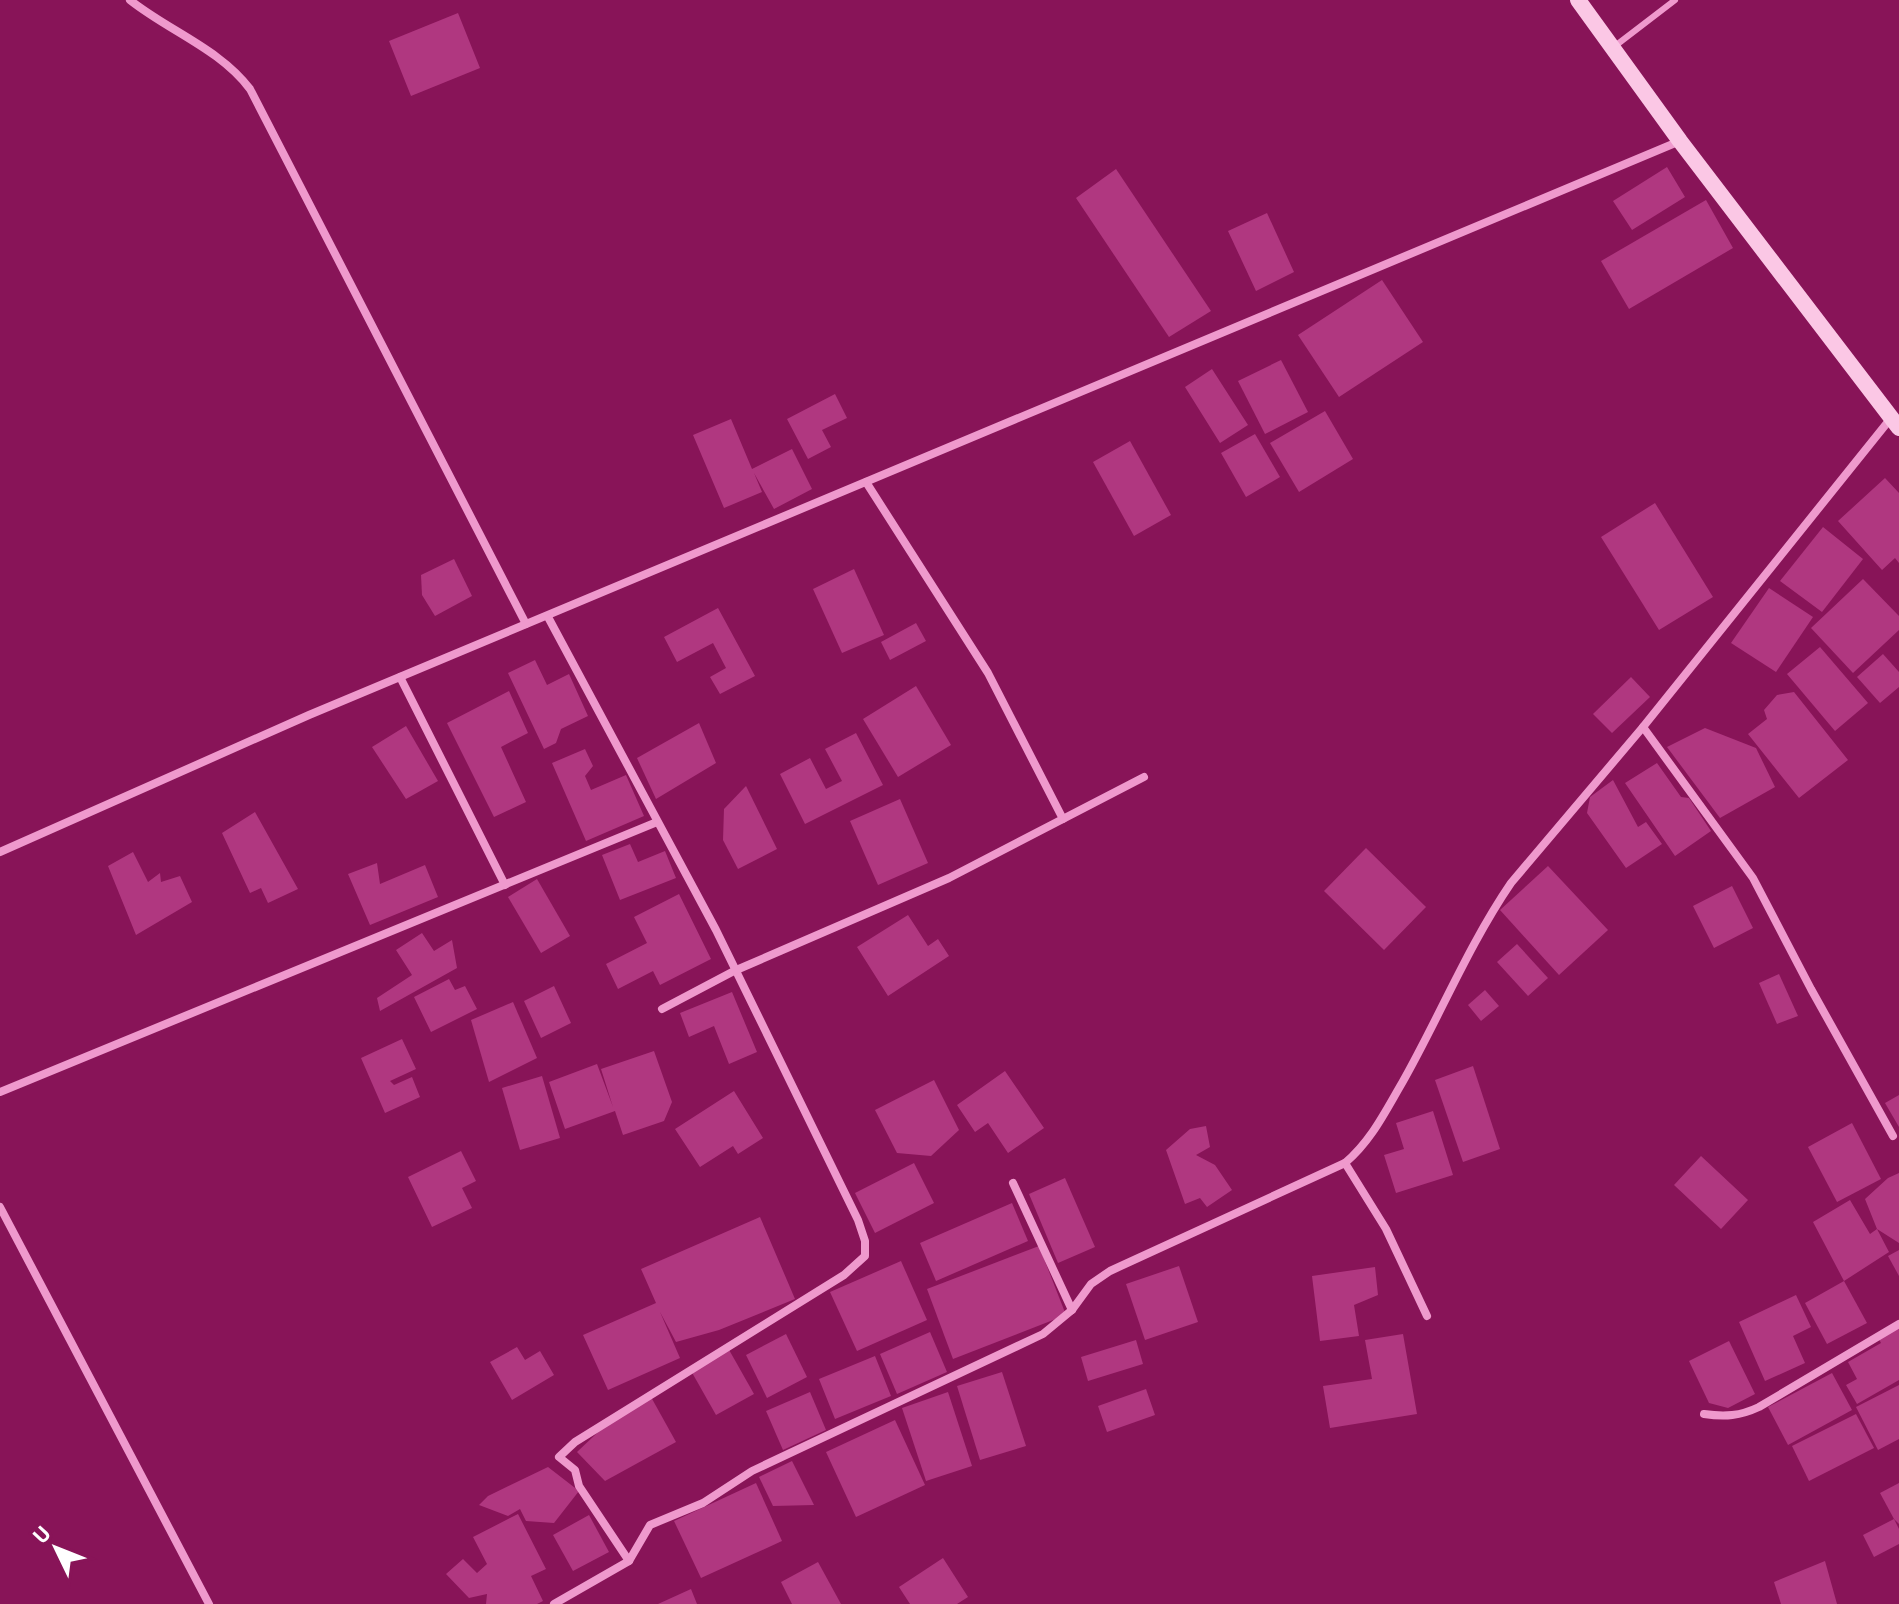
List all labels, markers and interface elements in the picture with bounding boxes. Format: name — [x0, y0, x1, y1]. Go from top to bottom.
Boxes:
north arrow — [16, 1508, 96, 1588]
text: U — [24, 1518, 59, 1551]

